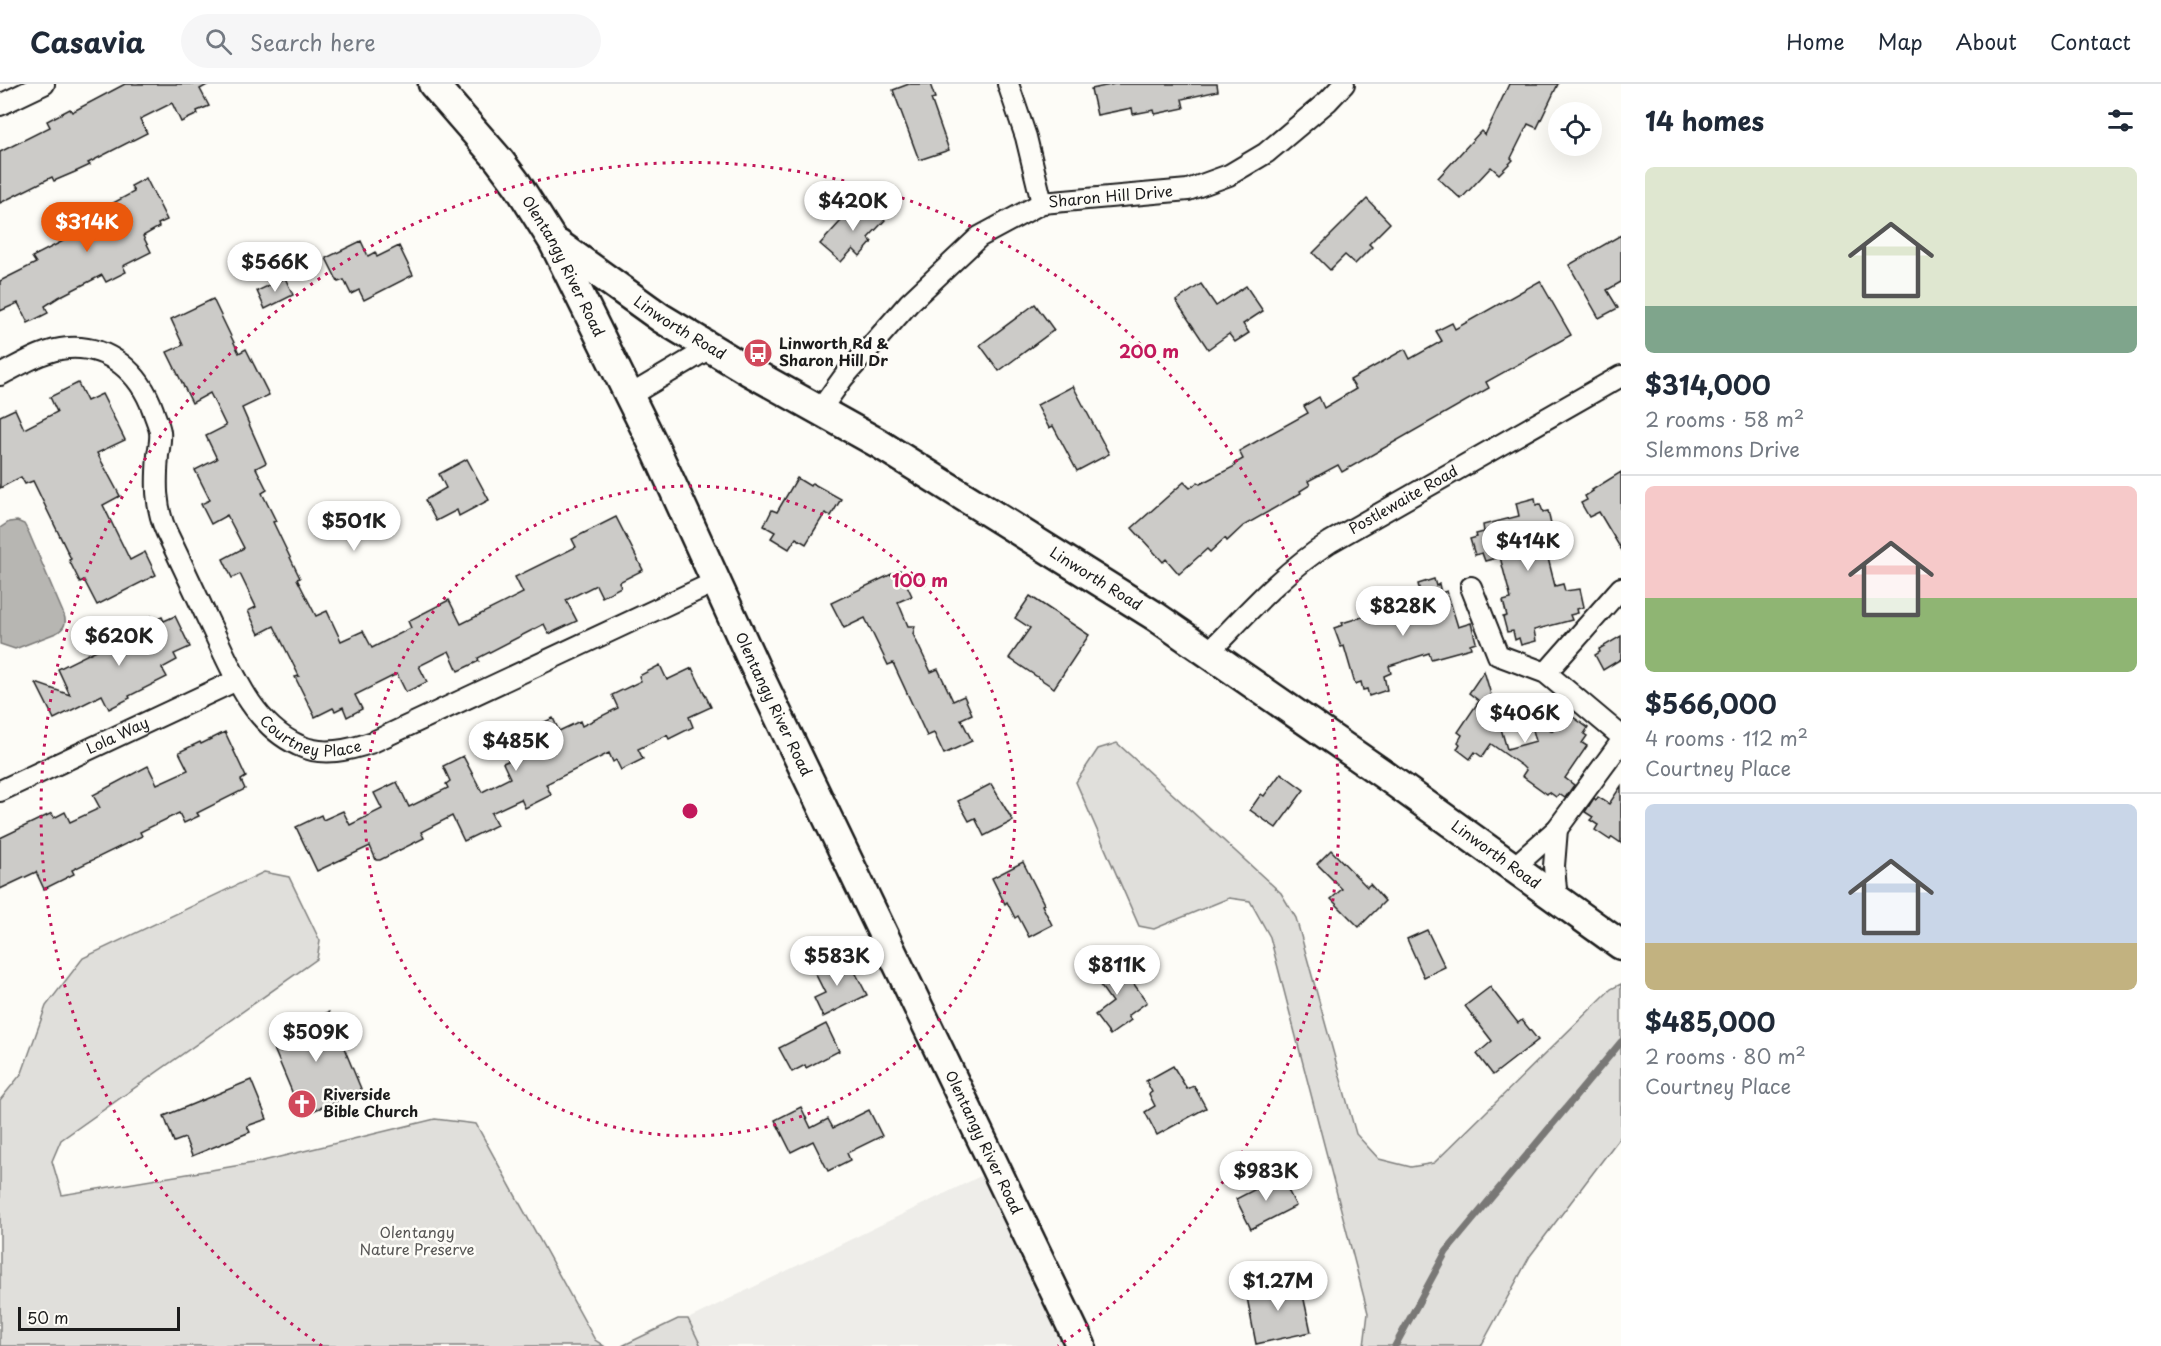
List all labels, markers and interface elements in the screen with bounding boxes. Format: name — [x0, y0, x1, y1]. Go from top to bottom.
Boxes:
search box — [181, 14, 601, 68]
text: Casavia — [30, 20, 145, 63]
icon: search — [202, 25, 235, 58]
text: Search here — [250, 25, 376, 58]
text: Home — [1786, 25, 1845, 57]
text: Map — [1878, 25, 1923, 57]
text: About — [1956, 25, 2017, 57]
text: Contact — [2050, 25, 2131, 57]
text: 14 homes — [1645, 101, 1764, 140]
map controls — [1548, 102, 1602, 156]
button: locate — [1548, 102, 1602, 156]
icon: filters — [2104, 104, 2137, 137]
street label: Sharon Hill Drive — [1047, 178, 1174, 212]
pin: $420K — [811, 181, 895, 232]
text: $420K — [818, 185, 888, 215]
street label: Olentangy River Road — [517, 190, 611, 340]
pin: $314K — [45, 202, 129, 253]
text: $314K — [55, 206, 119, 236]
icon: home — [1837, 206, 1945, 314]
pin: $566K — [233, 242, 317, 293]
text: $566K — [241, 246, 309, 276]
street label: Linworth Road — [630, 289, 731, 365]
place label: Linworth Rd & Sharon Hill Dr — [779, 331, 889, 371]
bus stop icon: Linworth Rd & Sharon Hill Dr — [742, 337, 774, 369]
text: 200 m — [1119, 337, 1179, 364]
text: $314,000 — [1645, 365, 1771, 404]
text: 2 rooms · 58 m² — [1645, 404, 1804, 434]
text: Slemmons Drive — [1645, 434, 1800, 464]
street label: Postlewaite Road — [1344, 458, 1462, 539]
pin: $501K — [312, 501, 396, 552]
text: $501K — [322, 505, 386, 535]
pin: $414K — [1486, 521, 1570, 572]
text: $414K — [1496, 525, 1560, 555]
icon: home — [1837, 525, 1945, 633]
street label: Linworth Road — [1046, 540, 1147, 615]
text: 100 m — [892, 566, 948, 593]
pin: $828K — [1361, 586, 1445, 637]
text: $828K — [1370, 590, 1436, 620]
pin: $620K — [77, 616, 161, 667]
text: $620K — [85, 620, 153, 650]
street label: Olentangy River Road — [730, 628, 819, 780]
text: $566,000 — [1645, 684, 1777, 723]
pin: $406K — [1483, 693, 1567, 744]
text: $406K — [1490, 697, 1560, 727]
street label: Courtney Place — [255, 709, 364, 761]
street label: Lola Way — [82, 710, 152, 759]
pin: $485K — [474, 721, 558, 772]
text: 4 rooms · 112 m² — [1645, 723, 1808, 753]
text: $485K — [483, 725, 549, 755]
text: Courtney Place — [1645, 753, 1791, 783]
centre of rings — [680, 801, 700, 821]
street label: Linworth Road — [1447, 814, 1546, 894]
icon: home — [1837, 843, 1945, 951]
pin: $583K — [795, 936, 879, 987]
text: $583K — [804, 940, 870, 970]
pin: $811K — [1075, 945, 1159, 996]
text: $811K — [1088, 949, 1146, 979]
text: $485,000 — [1645, 1002, 1775, 1041]
pin: $509K — [274, 1012, 358, 1063]
text: $509K — [283, 1016, 349, 1046]
text: 2 rooms · 80 m² — [1645, 1041, 1806, 1071]
street label: Olentangy River Road — [940, 1066, 1029, 1218]
text: Courtney Place — [1645, 1071, 1791, 1101]
place label: Riverside Bible Church — [323, 1082, 418, 1122]
church icon: Riverside Bible Church — [286, 1088, 318, 1120]
pin: $983K — [1224, 1151, 1308, 1202]
text: $983K — [1233, 1155, 1299, 1185]
park label: Olentangy Nature Preserve — [359, 1220, 475, 1260]
pin: $1.27M — [1229, 1261, 1327, 1312]
text: $1.27M — [1243, 1265, 1313, 1295]
scale bar — [18, 1304, 180, 1332]
text: 50 m — [27, 1305, 68, 1329]

